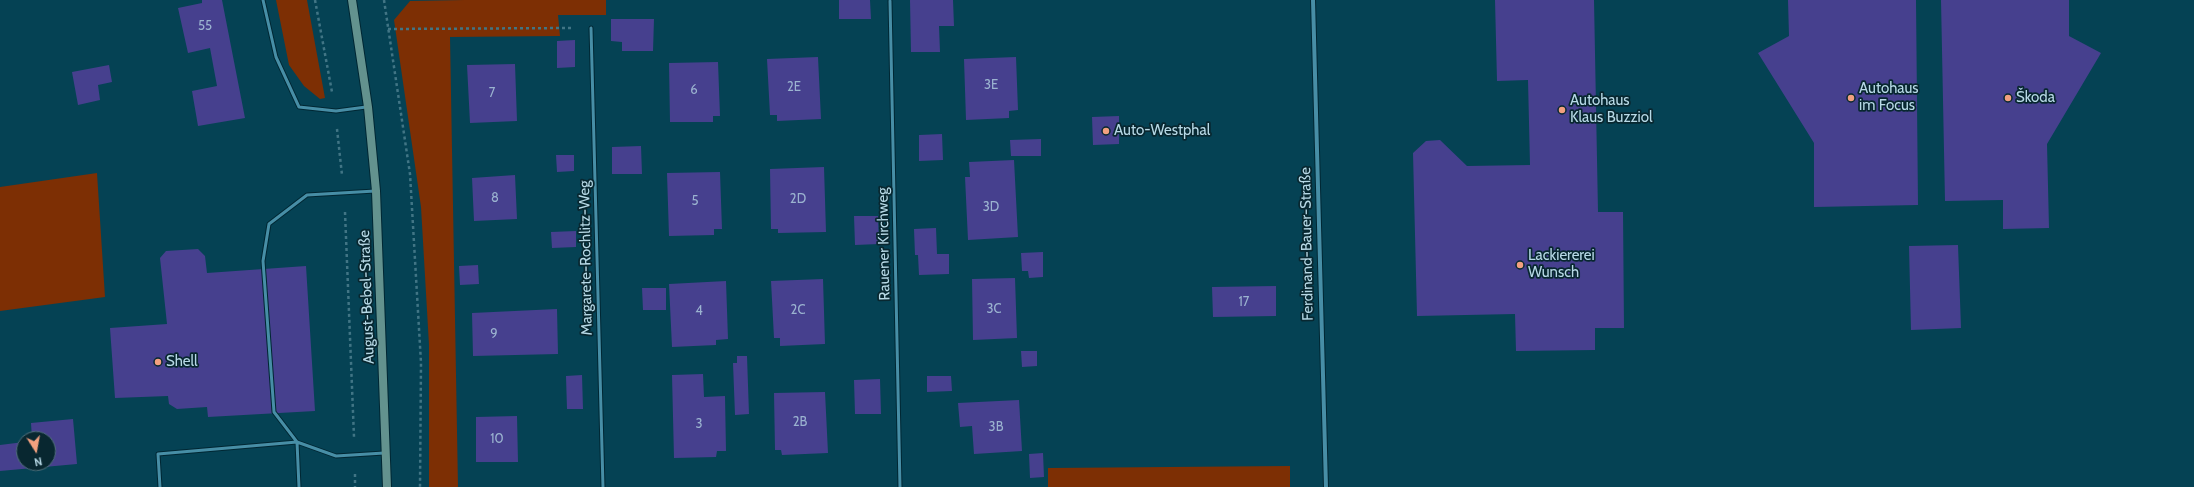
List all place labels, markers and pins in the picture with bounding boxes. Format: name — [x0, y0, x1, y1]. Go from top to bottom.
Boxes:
place label: Autohaus im Focus — [1859, 80, 1919, 115]
place label: Škoda — [2016, 89, 2055, 107]
place label: Autohaus Klaus Buzziol — [1570, 92, 1653, 127]
marker: Autohaus im Focus — [1846, 93, 1856, 103]
marker: Škoda — [2003, 93, 2013, 103]
marker: Autohaus Klaus Buzziol — [1557, 105, 1567, 115]
place label: Auto-Westphal — [1114, 122, 1210, 140]
marker: Auto-Westphal — [1101, 126, 1111, 136]
place label: Lackiererei Wunsch — [1528, 247, 1595, 282]
marker: Lackiererei Wunsch — [1515, 260, 1525, 270]
place label: Shell — [166, 353, 198, 371]
marker: Shell — [153, 357, 163, 367]

